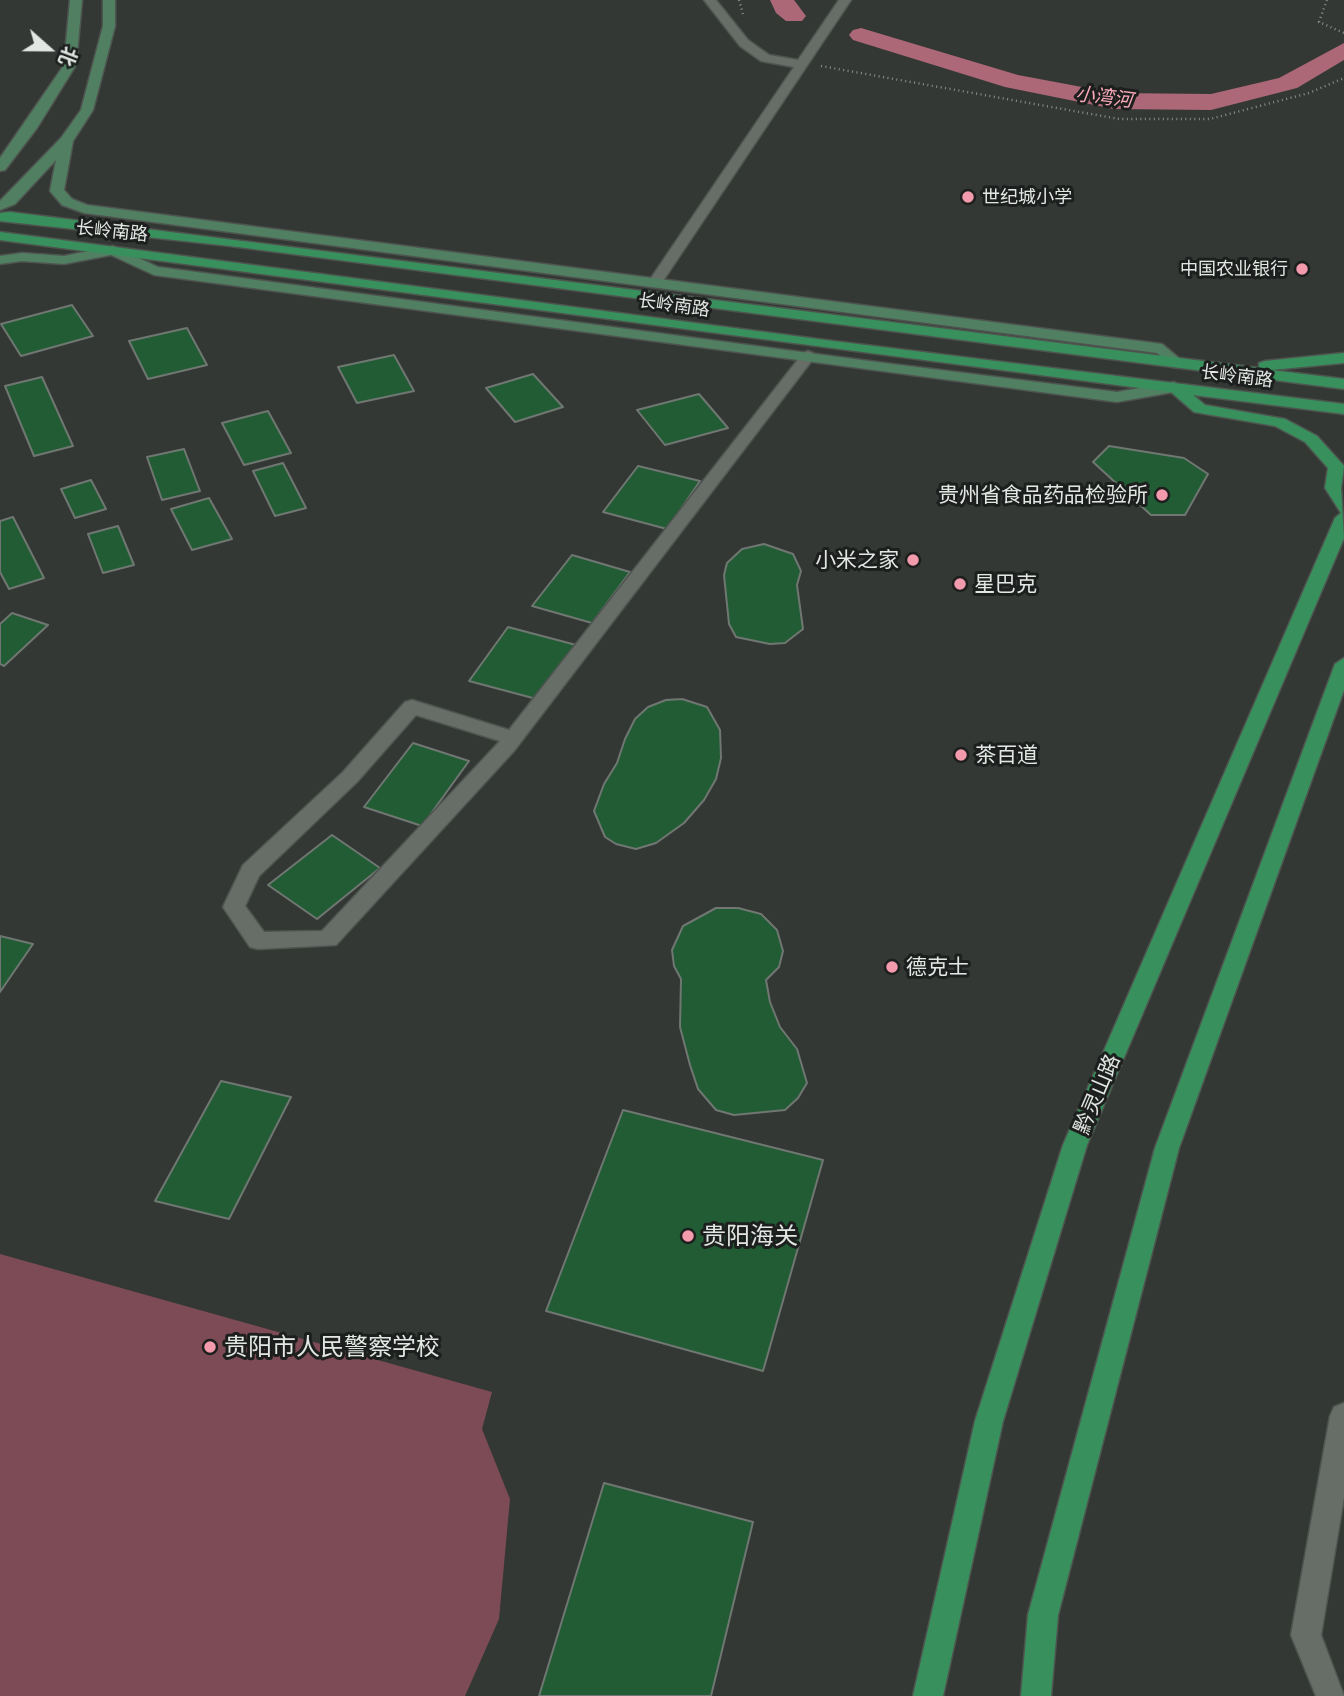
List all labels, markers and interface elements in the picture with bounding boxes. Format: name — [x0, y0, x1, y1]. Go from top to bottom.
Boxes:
north arrow — [14, 14, 84, 84]
text: 北 — [55, 44, 83, 70]
water label: 小湾河 — [1074, 82, 1134, 112]
place label: 世纪城小学 — [982, 186, 1072, 208]
marker: 世纪城小学 — [960, 189, 976, 205]
street label: 长岭南路 — [75, 216, 149, 246]
place label: 中国农业银行 — [1180, 258, 1288, 280]
marker: 中国农业银行 — [1294, 261, 1310, 277]
street label: 长岭南路 — [637, 289, 711, 321]
street label: 长岭南路 — [1200, 361, 1274, 391]
place label: 贵州省食品药品检验所 — [938, 482, 1148, 508]
marker: 贵州省食品药品检验所 — [1154, 487, 1170, 503]
place label: 小米之家 — [815, 547, 899, 573]
marker: 小米之家 — [905, 552, 921, 568]
place label: 星巴克 — [974, 571, 1037, 597]
marker: 星巴克 — [952, 576, 968, 592]
place label: 茶百道 — [975, 742, 1038, 768]
marker: 茶百道 — [953, 747, 969, 763]
place label: 德克士 — [906, 954, 969, 980]
marker: 德克士 — [884, 959, 900, 975]
street label: 黔灵山路 — [1069, 1050, 1125, 1138]
place label: 贵阳海关 — [702, 1222, 798, 1250]
marker: 贵阳海关 — [680, 1228, 696, 1244]
place label: 贵阳市人民警察学校 — [224, 1333, 440, 1361]
marker: 贵阳市人民警察学校 — [202, 1339, 218, 1355]

